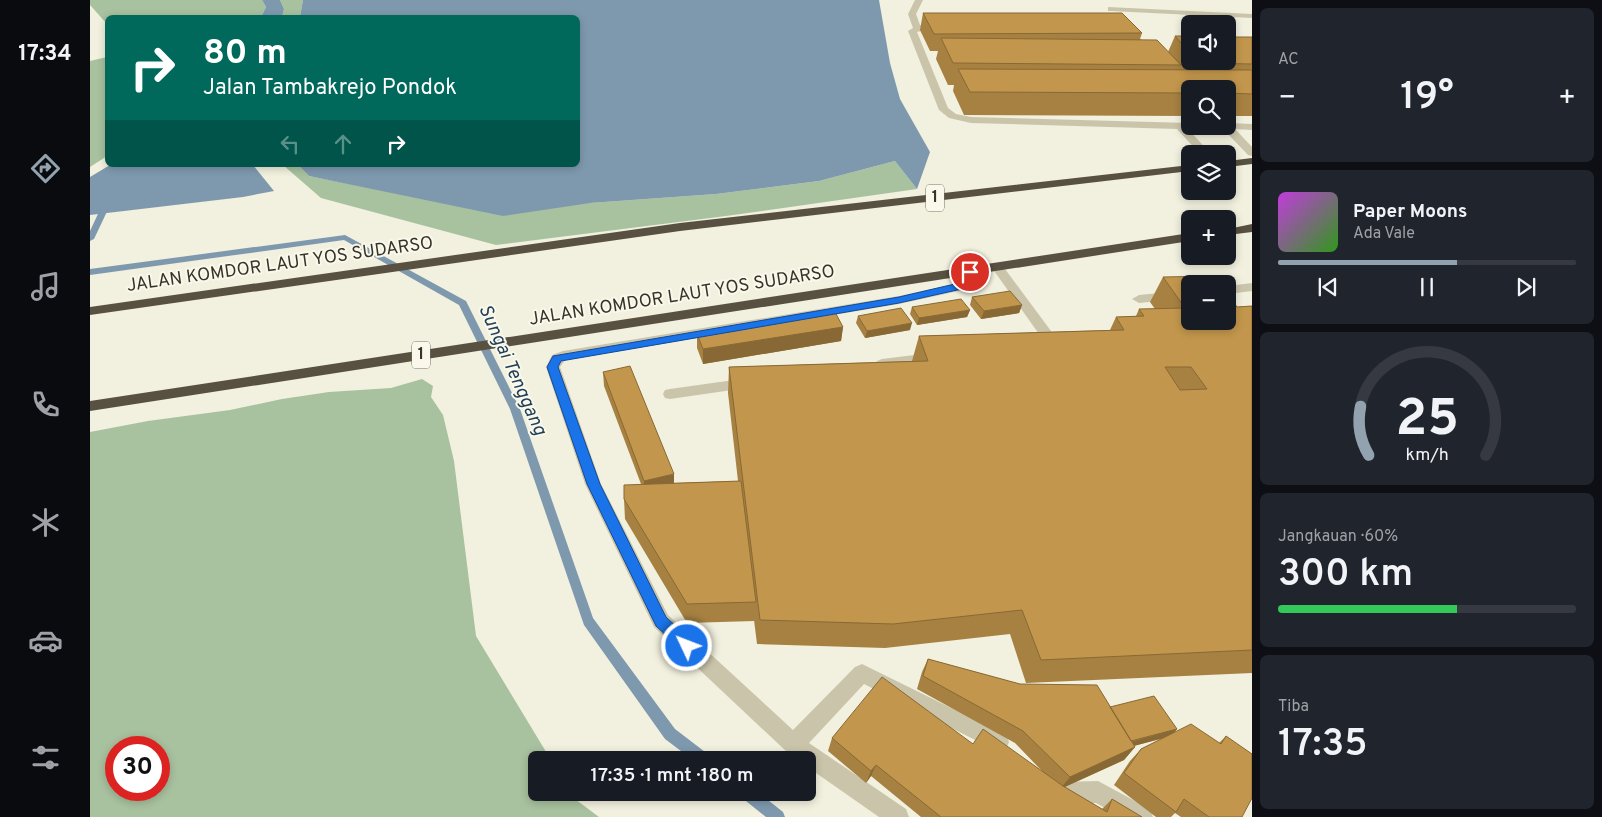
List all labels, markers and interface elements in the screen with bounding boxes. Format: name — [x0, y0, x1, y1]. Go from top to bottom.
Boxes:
map controls — [1181, 15, 1236, 330]
button: sound — [1181, 15, 1236, 70]
text: 80 m — [203, 32, 287, 76]
icon: right — [120, 35, 185, 100]
text: 17:34 — [18, 41, 72, 68]
text: AC — [1278, 50, 1299, 70]
text: 19° — [1400, 74, 1454, 123]
text: Jalan Tambakrejo Pondok — [203, 75, 457, 102]
button: search — [1181, 80, 1236, 135]
text: − — [1278, 81, 1296, 117]
text: + — [1558, 81, 1576, 117]
icon: left — [276, 130, 304, 158]
icon: ahead — [329, 130, 357, 158]
icon: right — [382, 130, 410, 158]
button: layers — [1181, 145, 1236, 200]
icon: directions — [28, 151, 63, 186]
road number: 1 — [926, 184, 944, 212]
text: Paper Moons — [1353, 200, 1467, 224]
button: + — [1181, 210, 1236, 265]
text: Ada Vale — [1353, 224, 1415, 244]
street label: JALAN KOMDOR LAUT YOS SUDARSO — [125, 232, 435, 298]
pin — [949, 251, 991, 293]
icon: arrive — [956, 258, 984, 286]
street label: JALAN KOMDOR LAUT YOS SUDARSO — [527, 260, 837, 332]
icon: music — [28, 269, 63, 304]
icon: previous — [1314, 273, 1342, 301]
icon: pause — [1413, 273, 1441, 301]
icon: next — [1512, 273, 1540, 301]
button: − — [1181, 275, 1236, 330]
water label: Sungai Tenggang — [472, 301, 552, 440]
road number: 1 — [412, 342, 430, 368]
icon: phone — [28, 387, 63, 422]
text: 25 — [1395, 388, 1459, 454]
text: km/h — [1405, 444, 1449, 467]
icon: climate — [28, 505, 63, 540]
text: Jangkauan · 60% — [1278, 527, 1398, 547]
text: 300 km — [1278, 551, 1413, 600]
position arrow — [660, 619, 712, 671]
icon: car — [28, 623, 63, 658]
text: Tiba — [1278, 697, 1309, 717]
text: 17:35 — [1278, 721, 1368, 770]
speed limit sign: 30 — [105, 736, 170, 801]
icon: filters — [28, 740, 63, 775]
text: 17:35 · 1 mnt · 180 m — [591, 764, 753, 788]

